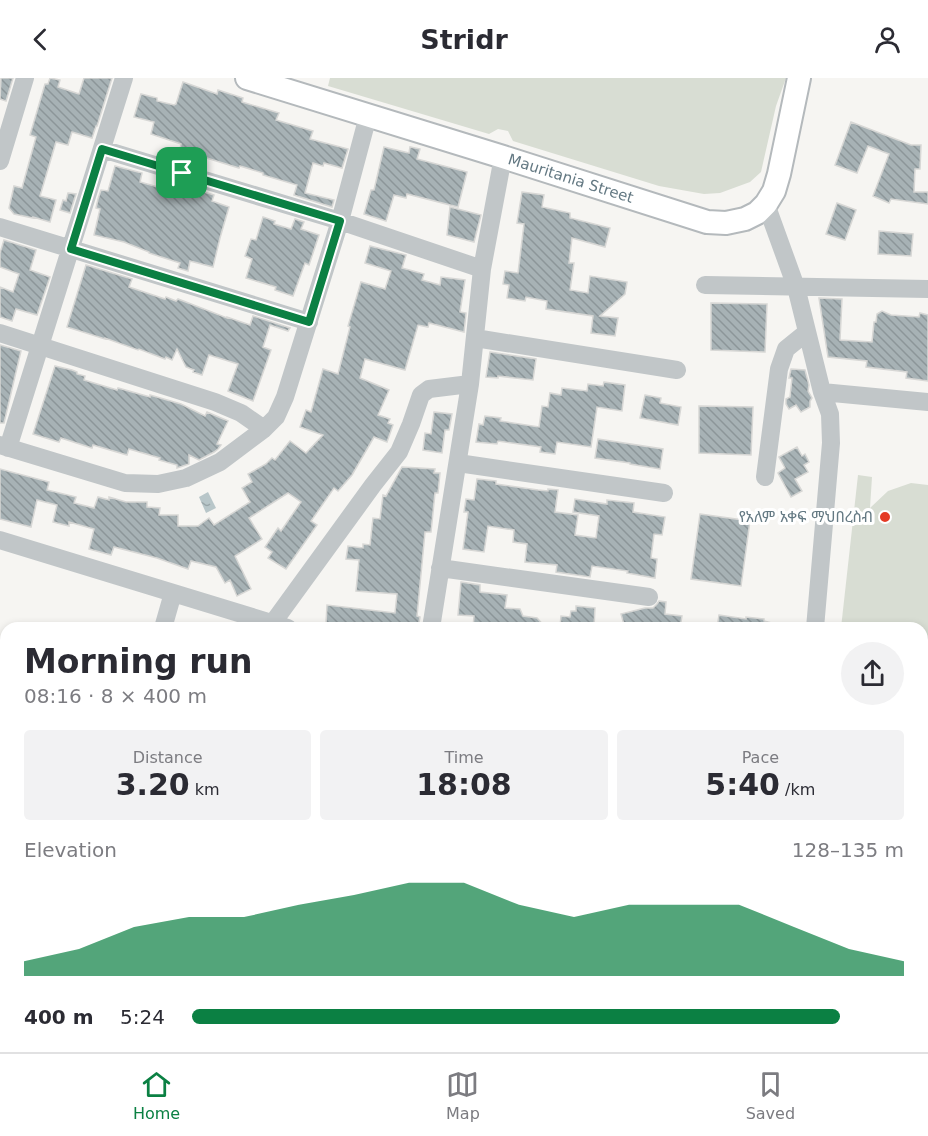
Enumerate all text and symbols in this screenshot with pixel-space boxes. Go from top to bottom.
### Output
icon: back [24,23,57,56]
icon: person [871,23,904,56]
text: Stridr [420,24,508,55]
pin [156,147,207,198]
street label: Mauritania Street [506,150,636,207]
icon: arrive [165,156,198,189]
place label: የአለም አቀፍ ማህበረስብ [739,508,873,526]
marker: የአለም አቀፍ ማህበረስብ [878,510,892,524]
text: Morning run [24,642,252,681]
button: share [841,642,904,705]
text: 08:16 · 8 × 400 m [24,684,207,708]
text: Distance [133,748,203,767]
text: Time [444,748,484,767]
text: Pace [742,748,779,767]
text: 3.20 [116,767,190,802]
text: 18:08 [416,767,512,802]
text: 5:40 [705,767,780,802]
text: km [190,780,220,799]
text: /km [780,780,815,799]
text: Elevation [24,838,117,862]
text: 128–135 m [792,838,904,862]
text: 400 m [24,1005,94,1029]
text: 5:24 [120,1005,165,1029]
tab: Home [133,1068,180,1123]
tab: Map [446,1068,480,1123]
tab: Saved [746,1068,795,1123]

